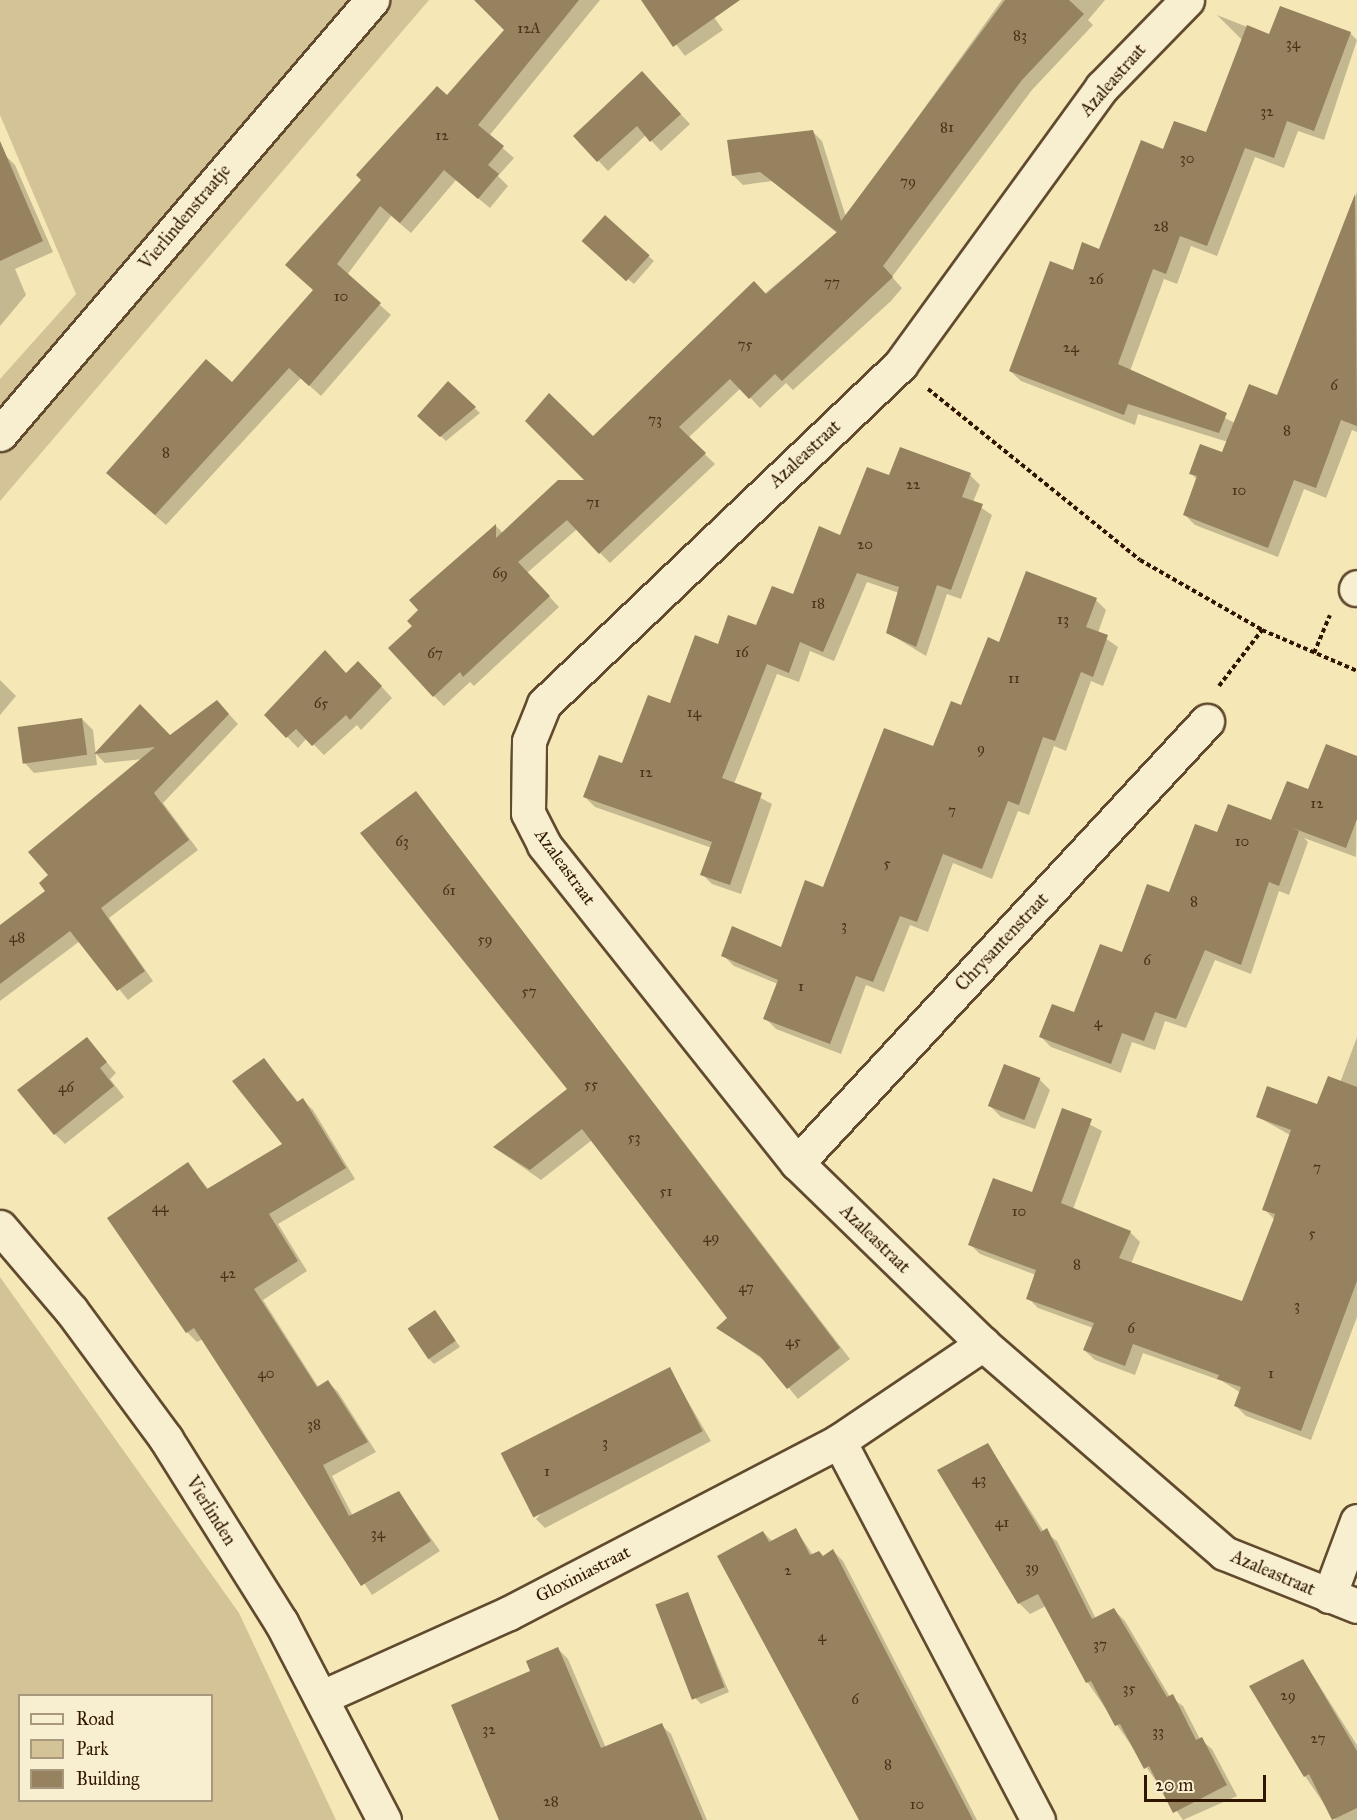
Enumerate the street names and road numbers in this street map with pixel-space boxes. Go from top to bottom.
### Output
street label: Azaleastraat [1076,39,1150,121]
street label: Vierlindenstraatje [135,160,235,274]
street label: Azaleastraat [765,416,845,492]
street label: Azaleastraat [530,825,600,909]
street label: Chrysantenstraat [951,889,1053,995]
street label: Azaleastraat [835,1200,915,1278]
street label: Vierlinden [181,1472,241,1550]
street label: Gloxiniastraat [532,1541,634,1607]
street label: Azaleastraat [1228,1546,1318,1600]

